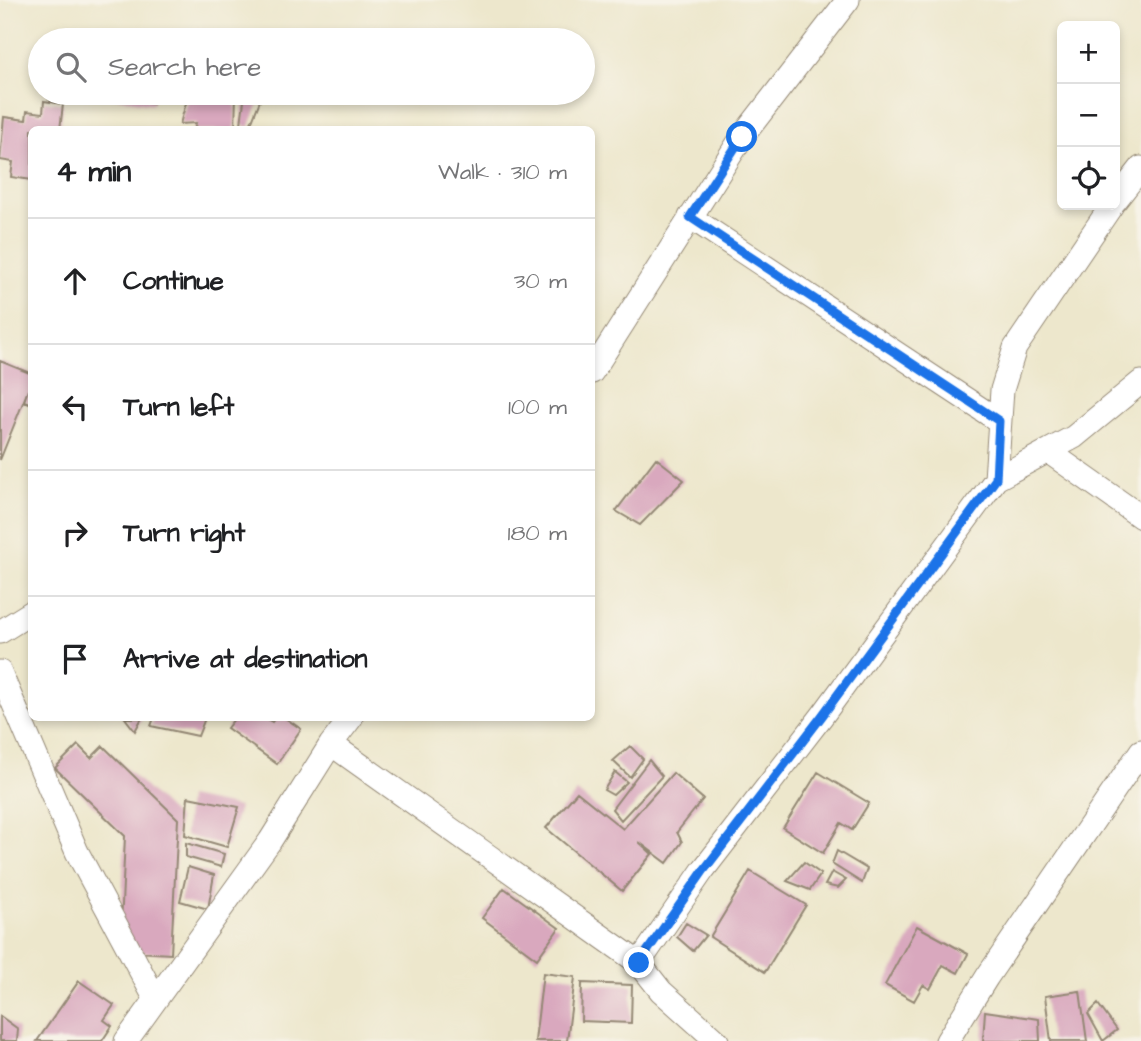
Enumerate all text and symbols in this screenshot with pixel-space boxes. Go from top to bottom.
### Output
map controls [1057,21,1120,210]
button: + [1057,21,1120,84]
search box [28,28,595,105]
icon: search [52,48,90,86]
text: Search here [108,49,261,85]
button: − [1057,84,1120,147]
route start [726,121,757,152]
button: locate [1057,147,1120,210]
text: 4 min [56,151,131,193]
text: Walk · 310 m [438,156,567,188]
icon: ahead [56,262,94,300]
text: Continue [123,263,224,299]
text: 30 m [514,265,567,297]
icon: left [56,388,94,426]
text: Turn left [123,389,234,425]
text: 100 m [508,391,567,423]
icon: right [56,514,94,552]
text: Turn right [123,515,245,551]
text: 180 m [508,517,567,549]
icon: arrive [56,640,94,678]
text: Arrive at destination [123,641,368,677]
route end [623,947,654,978]

